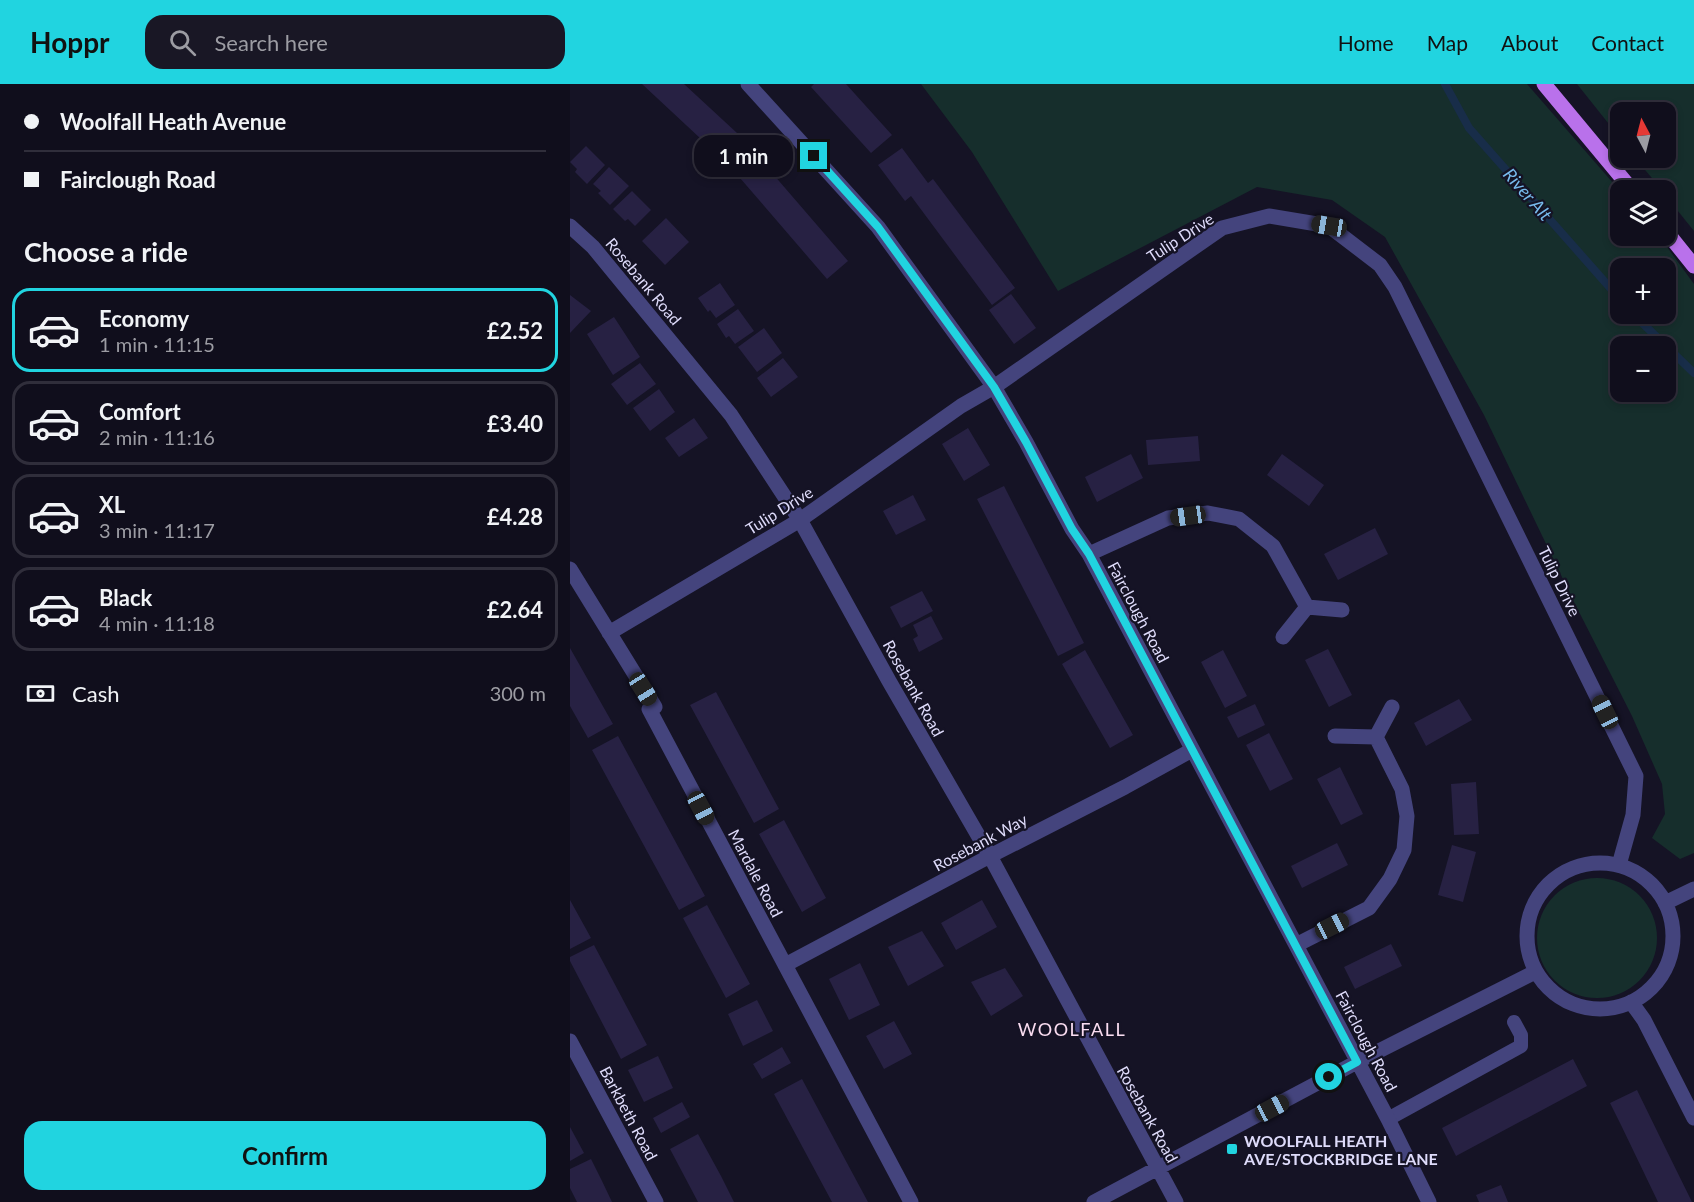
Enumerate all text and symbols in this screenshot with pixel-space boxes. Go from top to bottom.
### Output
search box [145,15,565,69]
text: Hoppr [30,25,109,59]
icon: search [166,26,199,59]
text: Search here [214,29,328,56]
text: Home [1338,30,1394,55]
text: Map [1427,30,1468,55]
text: About [1501,30,1558,55]
text: Contact [1591,30,1664,55]
north arrow [1610,102,1676,168]
map controls [1610,102,1676,402]
text: Woolfall Heath Avenue [60,108,286,135]
callout: 1 min [694,135,793,177]
route end [800,142,827,169]
text: 1 min [719,144,768,168]
water label: River Alt [1499,163,1557,225]
text: Fairclough Road [60,166,216,193]
button: layers [1610,180,1676,246]
street label: Tulip Drive [1143,208,1217,266]
car [1310,214,1348,238]
street label: Rosebank Road [602,234,686,328]
text: Choose a ride [24,235,188,268]
button: + [1610,258,1676,324]
icon: car [27,303,81,357]
text: Economy [99,305,189,332]
text: £2.52 [487,317,543,344]
text: 1 min · 11:15 [99,332,215,356]
button: − [1610,336,1676,402]
icon: car [27,396,81,450]
text: Comfort [99,398,181,425]
text: £3.40 [487,410,543,437]
text: 2 min · 11:16 [99,425,215,449]
street label: Tulip Drive [742,482,816,538]
icon: car [27,489,81,543]
text: XL [99,491,125,518]
text: £4.28 [487,503,543,530]
car [1169,505,1207,527]
text: 3 min · 11:17 [99,518,215,542]
street label: Tulip Drive [1535,543,1585,619]
street label: Fairclough Road [1104,558,1174,666]
icon: car [27,582,81,636]
text: Black [99,584,152,611]
text: £2.64 [487,596,543,623]
text: 4 min · 11:18 [99,611,215,635]
street label: Rosebank Road [880,636,948,740]
car [626,669,660,709]
icon: cash [24,677,57,710]
text: Cash [72,680,119,707]
text: 300 m [490,681,546,705]
car [1589,692,1621,732]
car [685,788,717,828]
street label: Rosebank Way [930,809,1031,875]
street label: Mardale Road [725,826,787,920]
car [1312,910,1352,942]
street label: Fairclough Road [1332,987,1402,1095]
district label: WOOLFALL [1018,1018,1126,1040]
street label: Rosebank Road [1114,1062,1182,1166]
street label: Barkbeth Road [596,1063,662,1163]
route start [1315,1063,1342,1090]
car [1252,1092,1292,1124]
button: Confirm [24,1121,546,1190]
place label: WOOLFALL HEATH AVE/STOCKBRIDGE LANE [1243,1131,1438,1168]
marker: WOOLFALL HEATH AVE/STOCKBRIDGE LANE [1225,1142,1239,1156]

